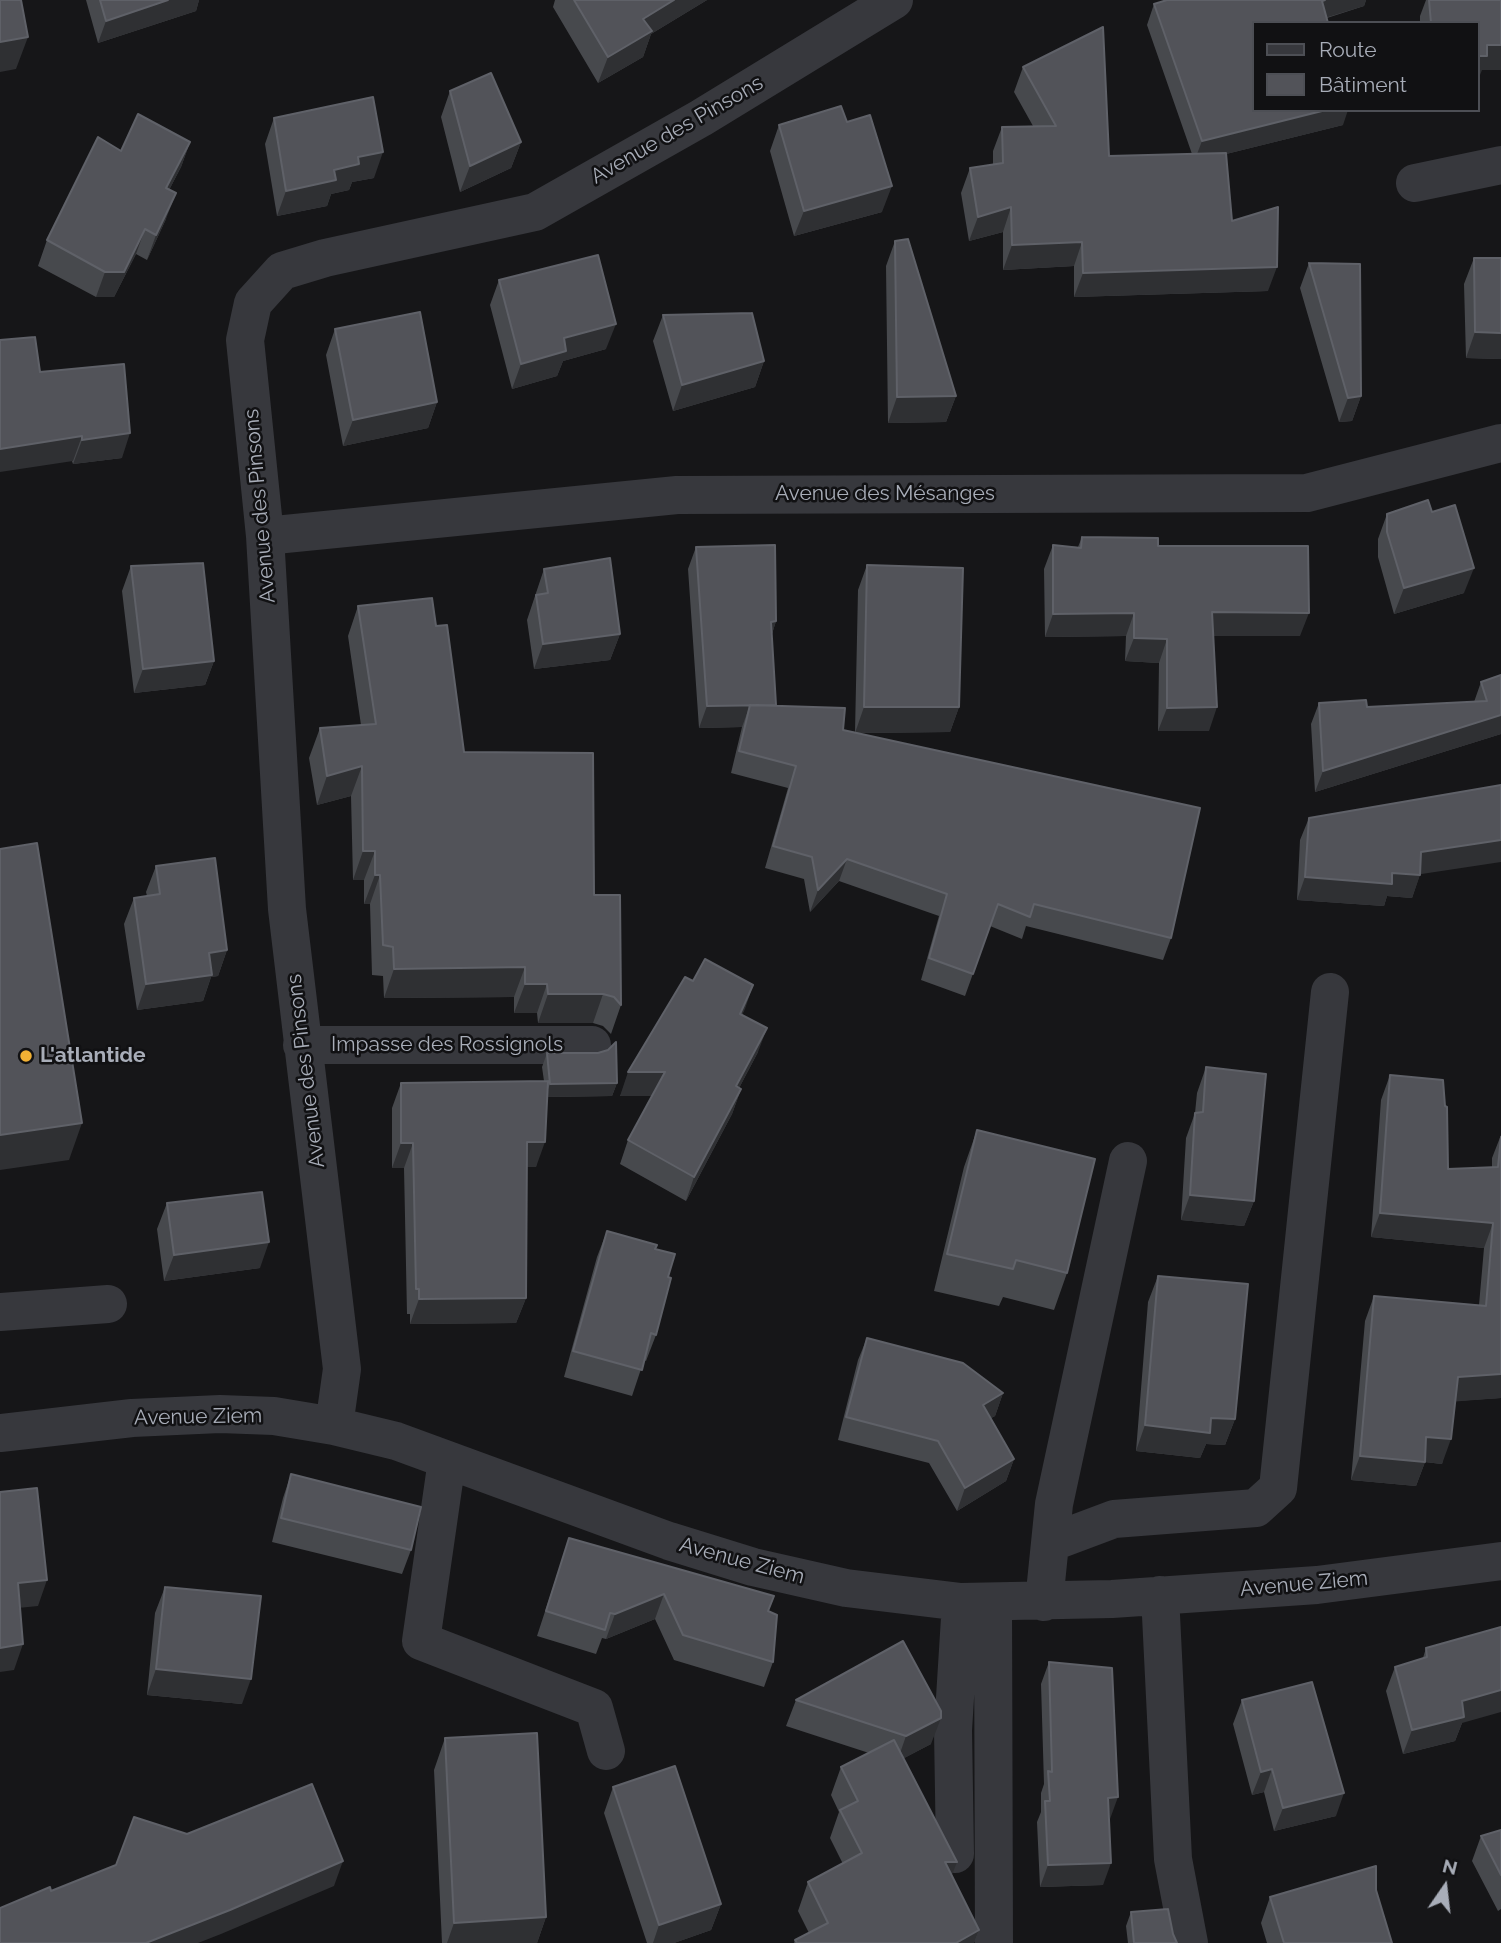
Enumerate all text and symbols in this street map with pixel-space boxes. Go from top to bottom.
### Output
legend [1252,21,1480,112]
text: Route [1319,37,1377,62]
street label: Avenue des Pinsons [586,70,768,190]
text: Bâtiment [1319,72,1407,97]
street label: Avenue des Pinsons [239,408,281,604]
street label: Avenue des Mésanges [775,481,995,507]
street label: Avenue des Pinsons [282,973,330,1169]
street label: Impasse des Rossignols [331,1032,563,1058]
place label: L'atlantide [40,1043,146,1069]
marker: L'atlantide [18,1048,34,1064]
street label: Avenue Ziem [134,1403,262,1431]
street label: Avenue Ziem [677,1532,807,1590]
street label: Avenue Ziem [1239,1566,1369,1602]
north arrow [1410,1852,1480,1922]
text: N [1440,1854,1460,1879]

